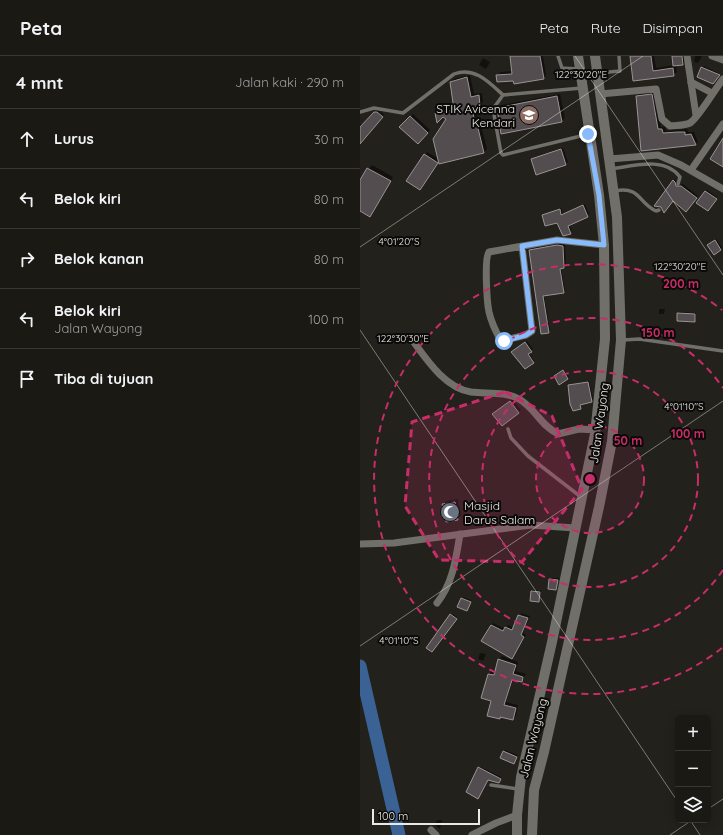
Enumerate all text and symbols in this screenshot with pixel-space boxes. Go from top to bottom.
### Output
text: Peta [20,16,62,40]
text: Peta [539,19,569,37]
text: Rute [591,19,621,37]
text: Disimpan [643,19,703,37]
text: 122°30'20"E [555,68,607,81]
text: 4 mnt [16,72,64,93]
text: Jalan kaki · 290 m [235,74,344,90]
place label: STIK Avicenna Kendari [436,101,515,130]
school or university icon: STIK Avicenna Kendari [518,104,540,126]
route end [579,125,597,143]
icon: ahead [16,128,38,150]
text: Lurus [54,129,94,148]
text: 30 m [314,131,344,147]
icon: left [16,188,38,210]
text: Belok kiri [54,189,121,208]
text: 80 m [314,191,344,207]
text: 4°01'20"S [378,235,420,248]
icon: right [16,248,38,270]
text: Belok kanan [54,249,144,268]
text: 80 m [314,251,344,267]
text: 122°30'20"E [654,260,706,273]
text: 200 m [663,276,699,291]
text: Belok kiri [54,301,121,320]
icon: left [16,308,38,330]
text: 100 m [308,311,344,327]
text: Jalan Wayong [54,320,142,336]
text: 150 m [641,325,675,340]
text: 122°30'30"E [377,332,429,345]
route start [495,332,513,350]
icon: arrive [16,368,38,390]
text: Tiba di tujuan [54,369,153,388]
street label: Jalan Wayong [586,382,612,464]
text: 4°01'10"S [664,400,704,413]
text: 100 m [671,426,705,441]
text: 50 m [614,433,642,448]
centre of rings [583,472,597,486]
place label: Masjid Darus Salam [464,498,535,527]
mosque icon: Masjid Darus Salam [439,501,461,523]
text: 4°01'10"S [379,634,419,647]
street label: Jalan Wayong [516,697,550,779]
map controls [675,715,711,823]
button: + [675,715,711,751]
button: − [675,751,711,787]
button: layers [675,787,711,823]
scale bar [372,807,480,826]
text: 100 m [378,809,408,823]

